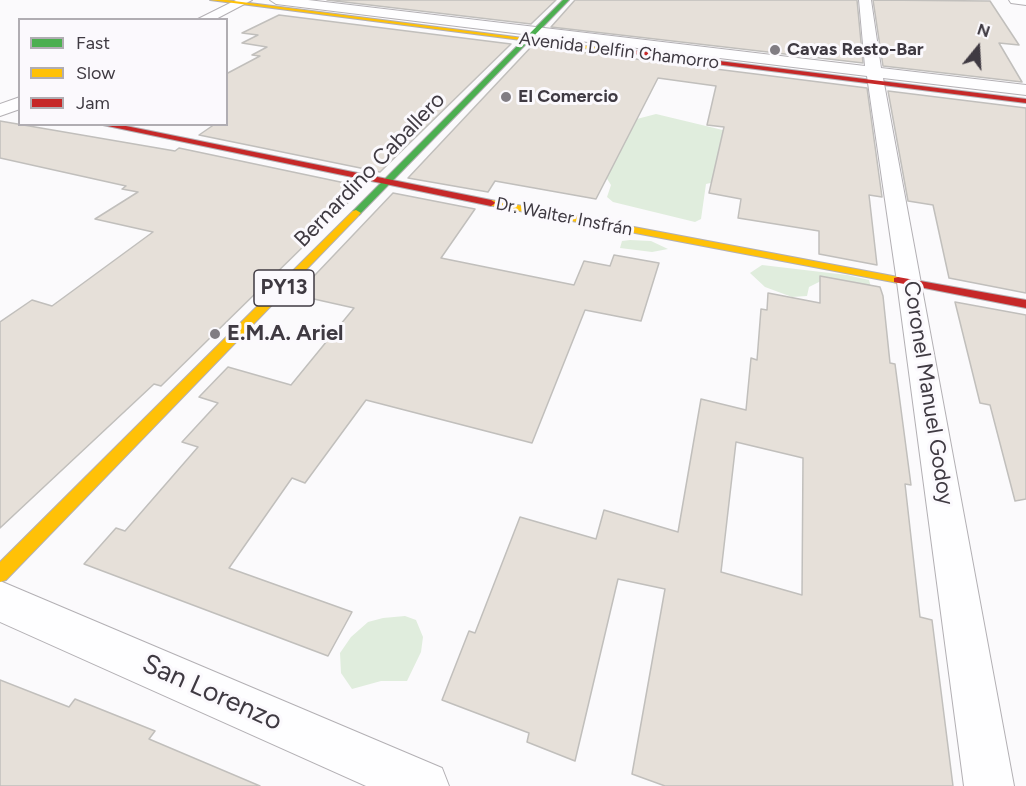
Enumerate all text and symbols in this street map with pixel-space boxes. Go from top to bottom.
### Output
legend [18,18,228,126]
north arrow [948,18,1008,78]
text: N [975,19,993,41]
street label: Avenida Delfin Chamorro [518,28,720,74]
text: Fast [76,32,110,54]
place label: Cavas Resto-Bar [787,39,924,61]
marker: Cavas Resto-Bar [768,43,782,57]
text: Slow [76,62,115,84]
place label: El Comercio [518,86,618,108]
street label: Bernardino Caballero [289,87,451,253]
marker: El Comercio [499,90,513,104]
text: Jam [76,92,110,114]
street label: Dr. Walter Insfrán [494,193,634,241]
road number: PY13 [254,270,314,306]
street label: Coronel Manuel Godoy [897,279,959,507]
place label: E.M.A. Ariel [227,321,344,347]
marker: E.M.A. Ariel [208,327,222,341]
street label: San Lorenzo [137,648,287,738]

